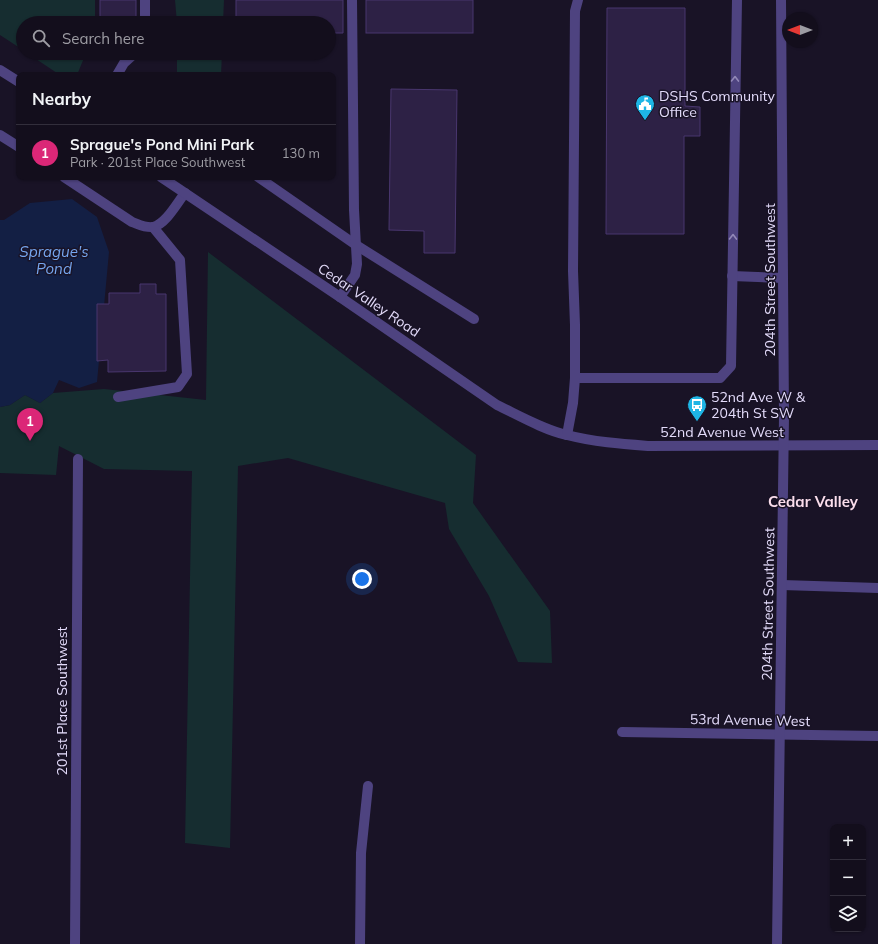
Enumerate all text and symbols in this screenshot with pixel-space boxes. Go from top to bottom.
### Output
north arrow [782,12,818,48]
search box [16,16,336,60]
icon: search [30,27,52,49]
text: Search here [62,29,144,48]
one-way arrow [731,76,740,82]
place label: DSHS Community Office [659,87,776,121]
text: Nearby [32,88,91,109]
public building icon: DSHS Community Office [634,93,656,121]
text: Sprague's Pond Mini Park [70,135,254,154]
text: 1 [41,145,49,161]
text: 130 m [282,145,320,161]
text: Park · 201st Place Southwest [70,154,245,170]
street label: 204th Street Southwest [761,203,779,357]
one-way arrow [729,234,737,240]
water label: Sprague's Pond [19,242,89,278]
street label: Cedar Valley Road [315,259,423,341]
place label: 52nd Ave W & 204th St SW [711,388,806,422]
bus stop icon: 52nd Ave W & 204th St SW [686,394,708,422]
pin: 1 [17,408,43,441]
street label: 52nd Avenue West [660,423,784,441]
district label: Cedar Valley [768,492,859,511]
street label: 204th Street Southwest [758,527,778,681]
your location [352,569,372,589]
street label: 201st Place Southwest [53,626,71,775]
street label: 53rd Avenue West [690,710,810,730]
map controls [830,824,866,932]
button: + [830,824,866,860]
button: − [830,860,866,896]
button: layers [830,896,866,932]

